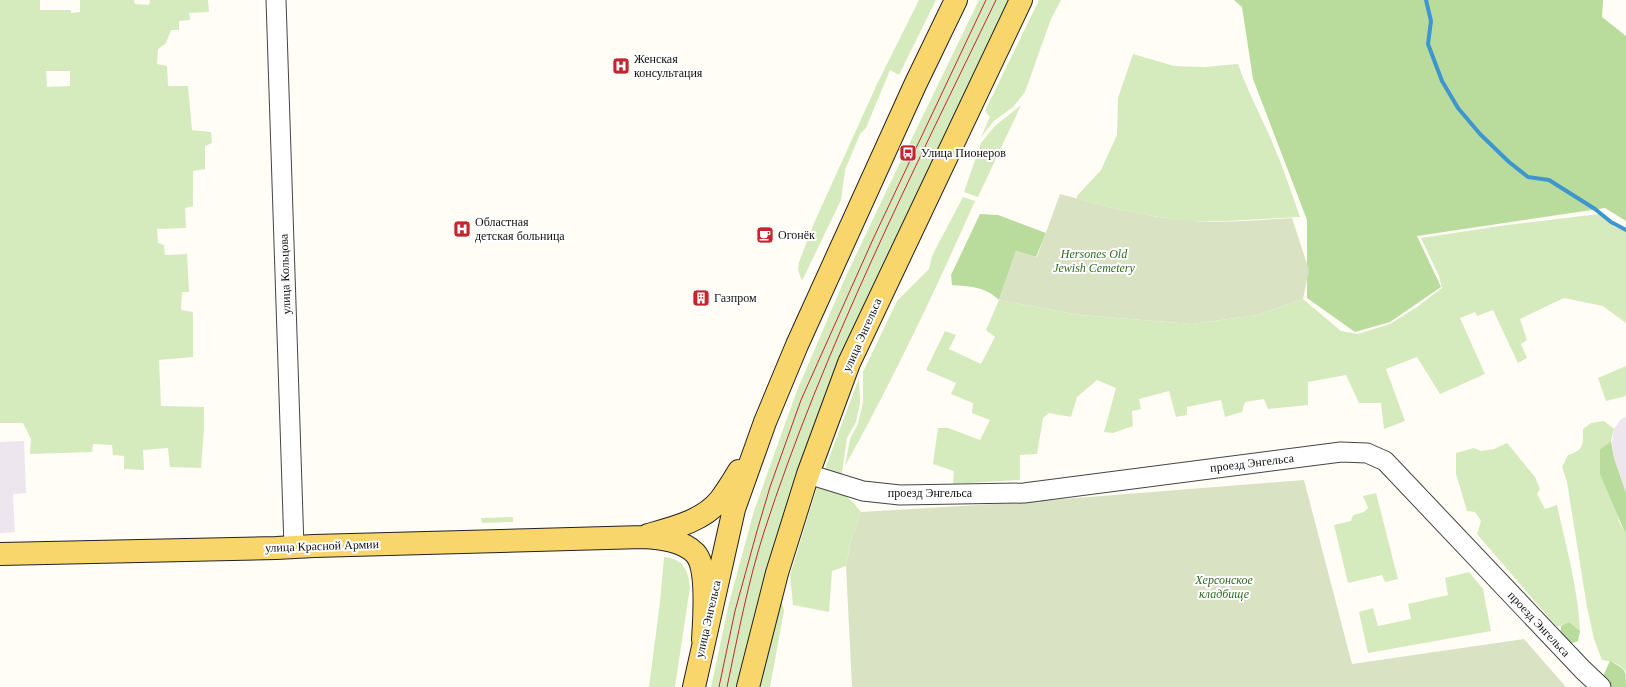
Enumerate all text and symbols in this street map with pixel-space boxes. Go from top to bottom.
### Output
place label: Женская консультация [634,52,703,80]
hospital icon: Женская консультация [611,56,631,76]
bus stop icon: Улица Пионеров [898,143,918,163]
place label: Улица Пионеров [921,146,1006,160]
place label: Областная детская больница [475,215,565,243]
hospital icon: Областная детская больница [452,219,472,239]
cafe icon: Огонёк [755,225,775,245]
place label: Огонёк [778,228,815,242]
street label: улица Кольцова [277,233,293,315]
park label: Hersones Old Jewish Cemetery [1053,247,1135,275]
building icon: Газпром [691,288,711,308]
place label: Газпром [714,291,757,305]
street label: улица Энгельса [839,295,885,374]
street label: проезд Энгельса [1209,451,1295,475]
street label: проезд Энгельса [888,486,973,500]
street label: улица Красной Армии [265,537,380,555]
park label: Херсонское кладбище [1194,573,1253,601]
street label: улица Энгельса [692,578,724,659]
street label: проезд Энгельса [1505,588,1573,660]

